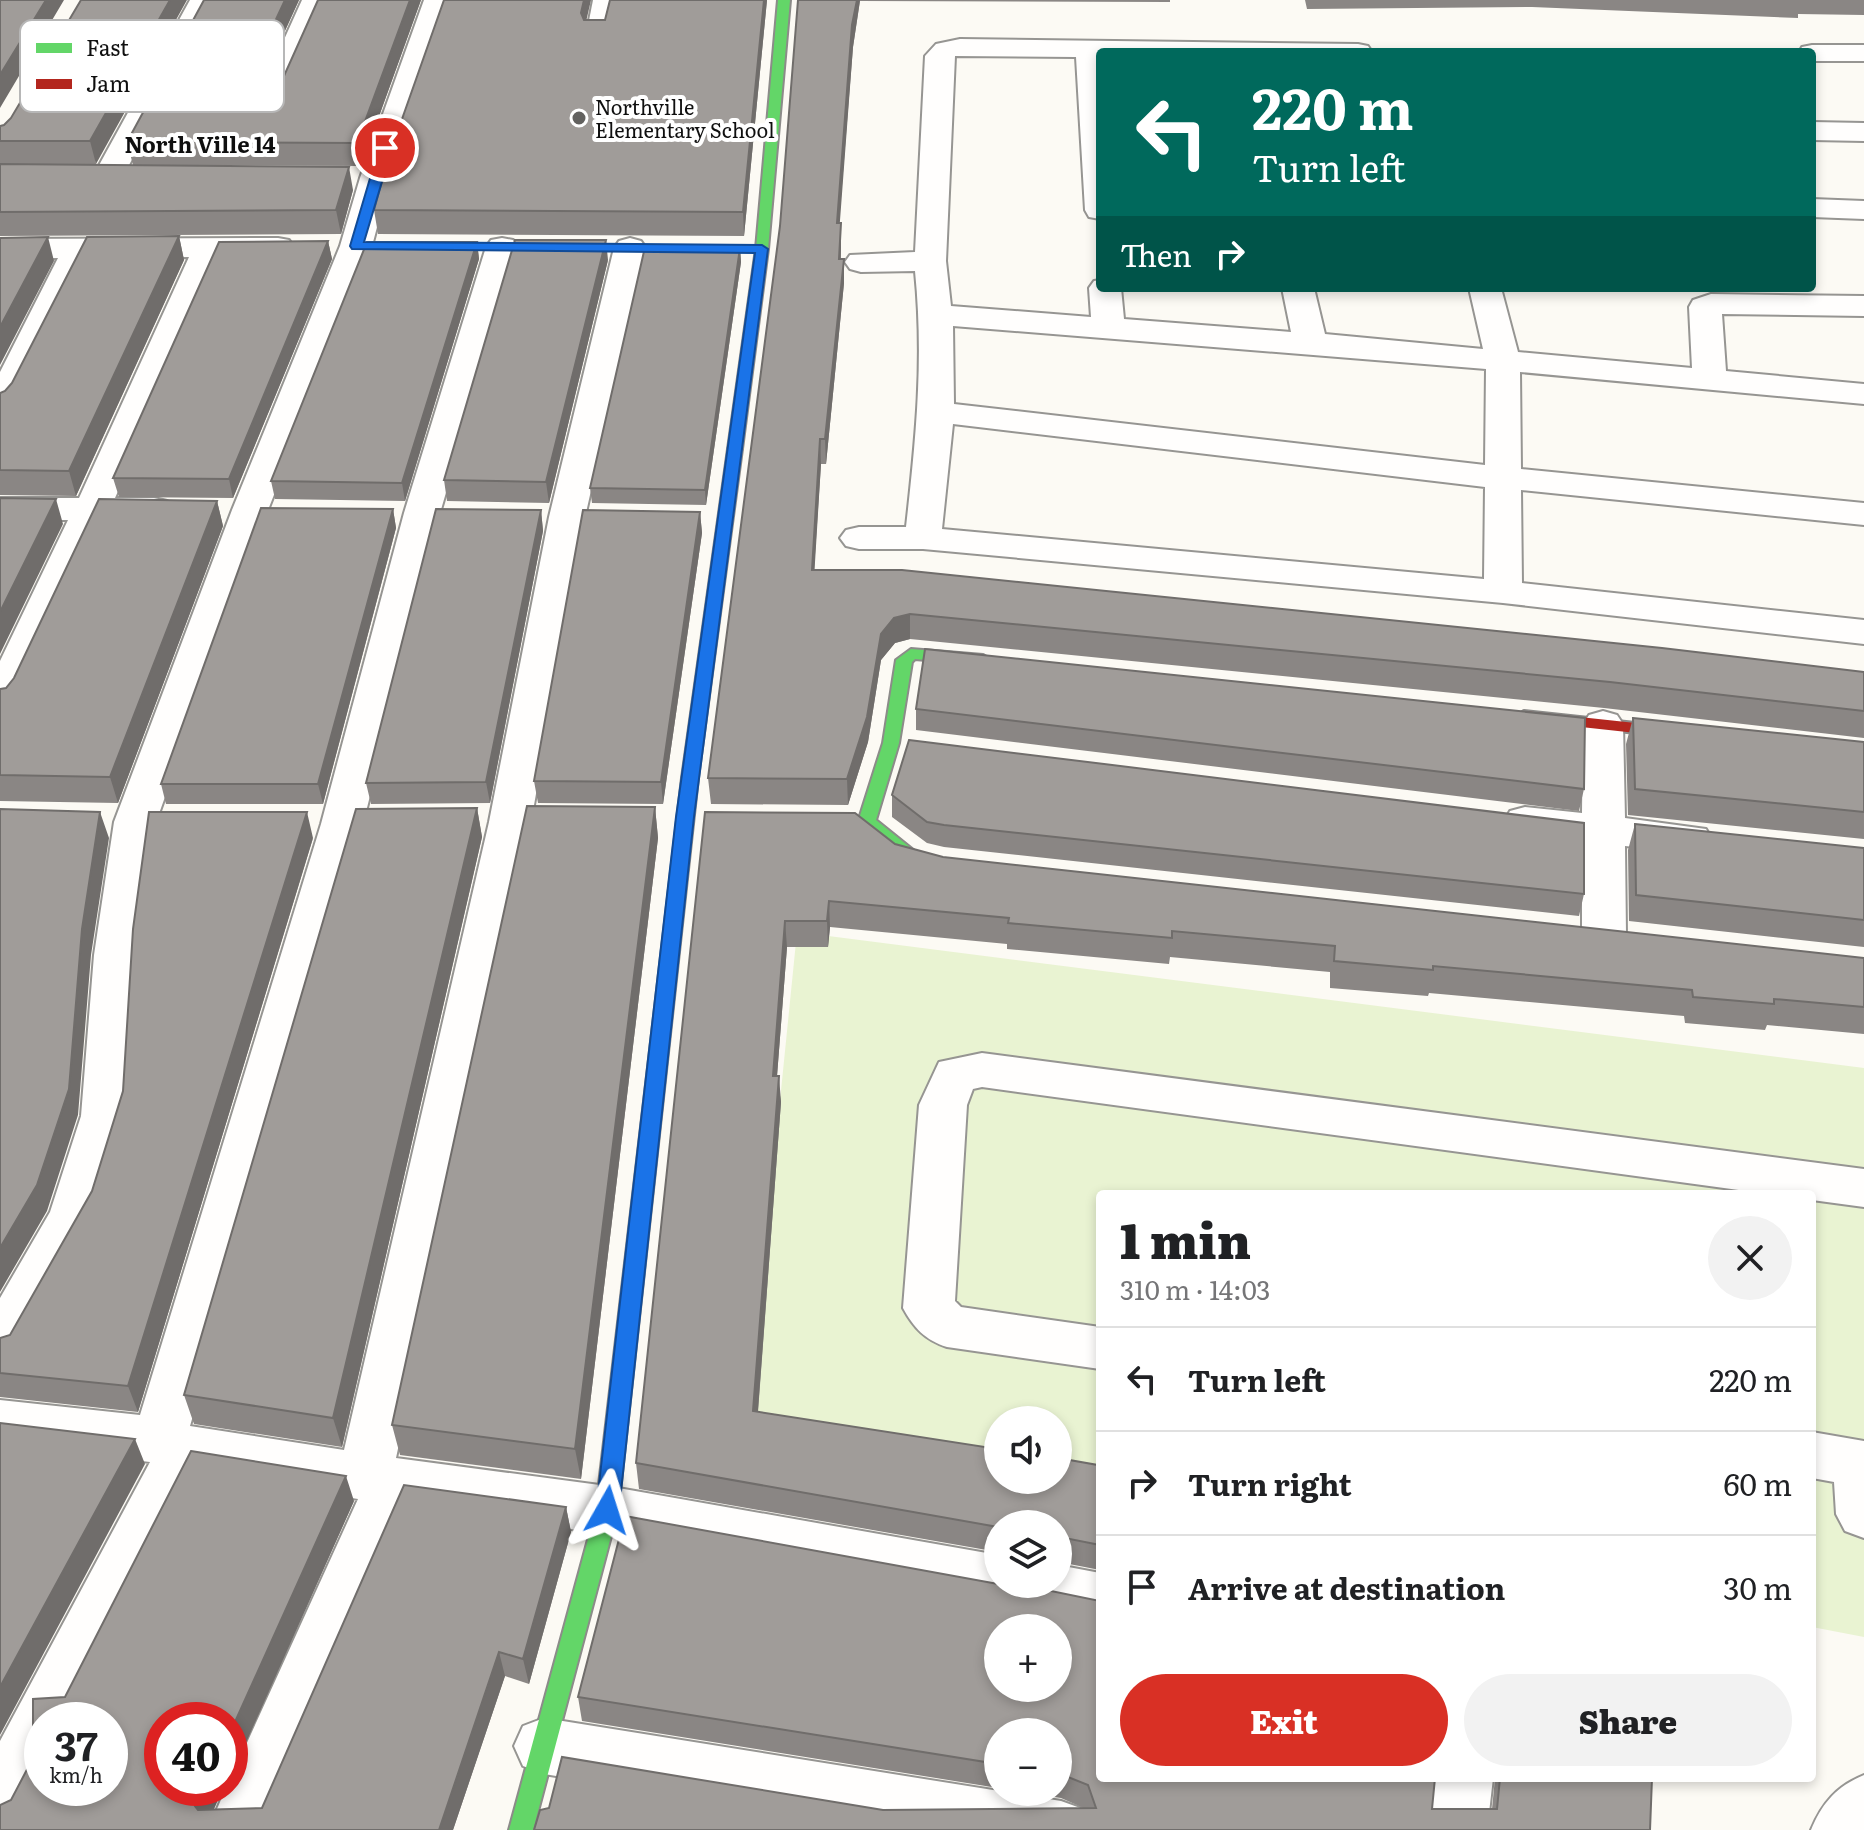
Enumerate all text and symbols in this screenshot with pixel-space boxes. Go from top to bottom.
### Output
legend [20,20,284,112]
text: Fast [86,30,129,63]
text: 220 m [1252,64,1414,147]
text: Jam [86,66,130,99]
icon: left [1120,80,1224,184]
place label: Northville Elementary School [595,91,775,144]
marker: Northville Elementary School [570,109,588,127]
pin [351,114,419,182]
icon: arrive [363,126,407,170]
district label: North Ville 14 [124,127,276,160]
text: Turn left [1252,140,1406,193]
text: Then [1120,232,1192,276]
icon: right [1208,232,1252,276]
text: 1 min [1120,1203,1251,1274]
button: close [1708,1216,1792,1300]
text: 310 m · 14:03 [1120,1269,1270,1308]
icon: left [1120,1357,1164,1401]
text: Turn left [1188,1357,1326,1401]
text: 220 m [1709,1357,1792,1401]
map controls [984,1406,1072,1806]
button: sound [984,1406,1072,1494]
icon: right [1120,1461,1164,1505]
text: Turn right [1188,1461,1352,1505]
text: 60 m [1723,1461,1792,1505]
position arrow [565,1468,649,1552]
button: layers [984,1510,1072,1598]
icon: arrive [1120,1565,1164,1609]
text: Arrive at destination [1188,1565,1505,1609]
text: 30 m [1723,1565,1792,1609]
button: + [984,1614,1072,1702]
button: Exit [1120,1674,1448,1766]
button: Share [1464,1674,1792,1766]
speed limit sign: 40 [144,1702,248,1806]
text: 37 [54,1714,98,1773]
button: − [984,1718,1072,1806]
text: km/h [49,1759,103,1789]

